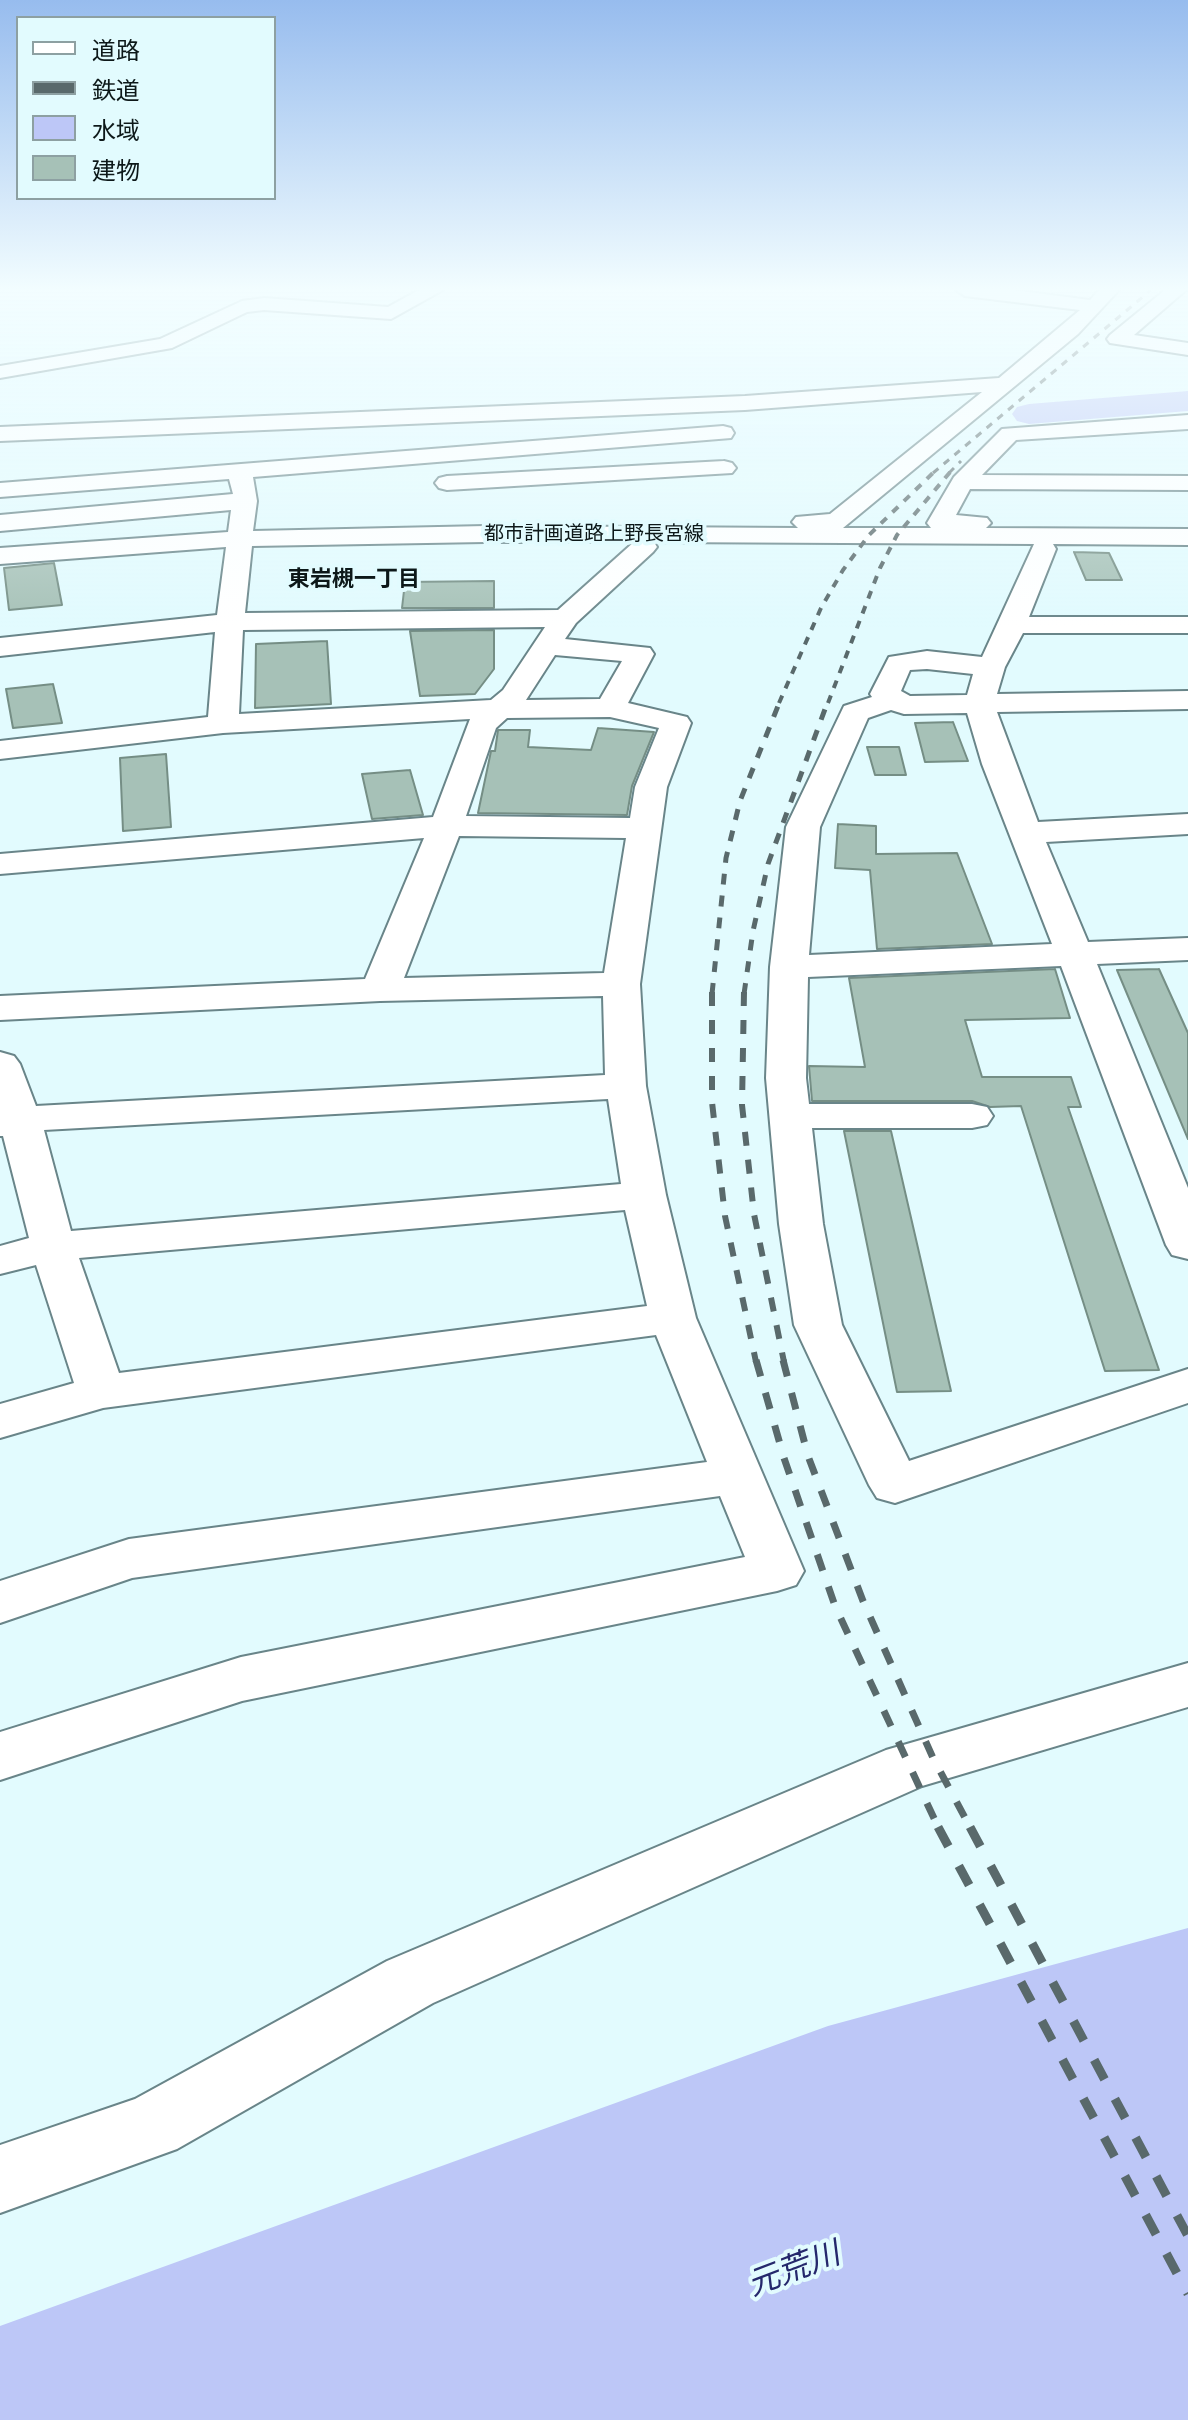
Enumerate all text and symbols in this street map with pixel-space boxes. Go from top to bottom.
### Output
legend [16,16,276,200]
text: 道路 [92,34,140,66]
text: 鉄道 [92,74,140,106]
text: 水域 [92,114,140,146]
text: 建物 [92,154,140,186]
street label: 都市計画道路上野長宮線 [484,522,704,546]
district label: 東岩槻一丁目 [288,567,420,593]
water label: 元荒川 [742,2235,846,2305]

